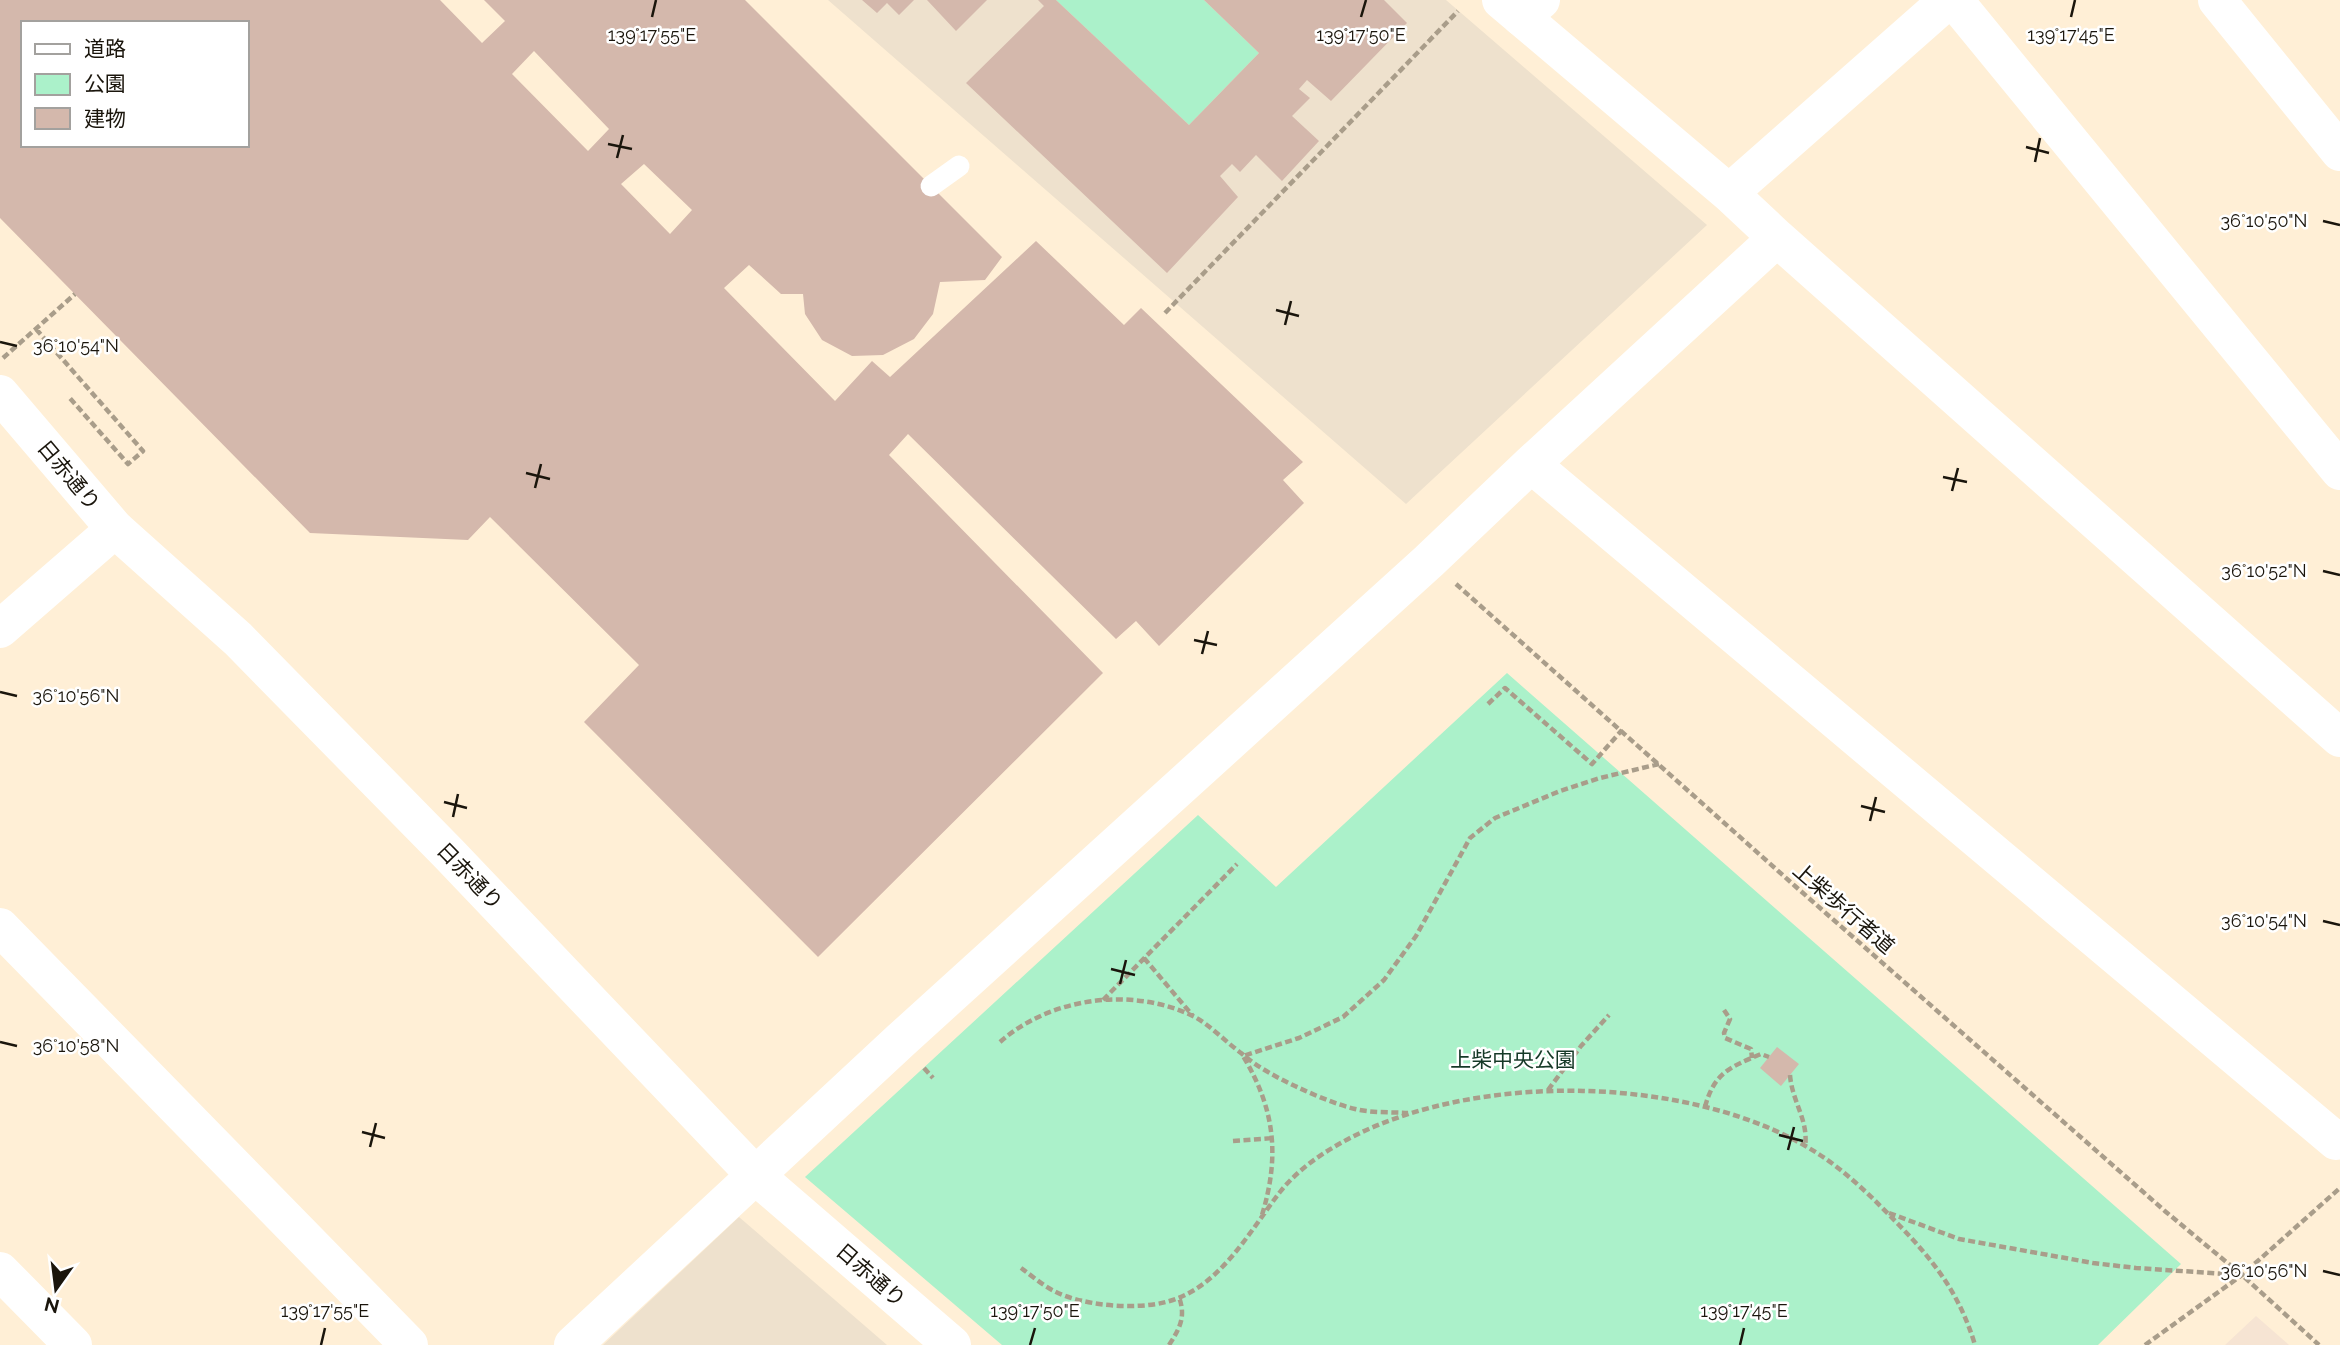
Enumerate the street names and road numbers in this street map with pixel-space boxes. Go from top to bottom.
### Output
street label: 日赤通り [32,435,106,515]
street label: 日赤通り [432,837,508,915]
street label: 上柴歩行者道 [1788,857,1900,959]
street label: 日赤通り [831,1238,911,1312]

